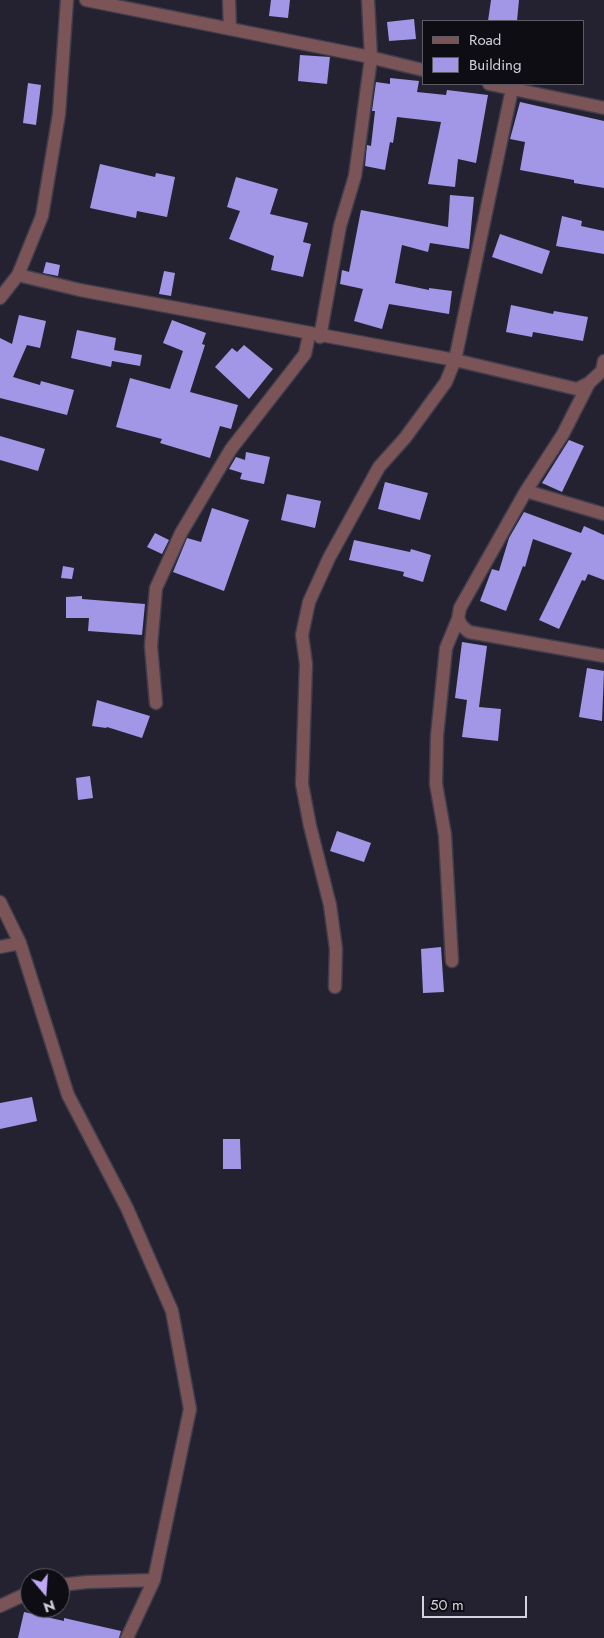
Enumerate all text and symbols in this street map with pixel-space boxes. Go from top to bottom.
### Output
legend [422,20,584,85]
text: Road [469,29,501,51]
text: Building [469,54,521,76]
north arrow [20,1568,70,1618]
scale bar [424,1586,529,1618]
text: 50 m [430,1594,464,1616]
text: N [41,1595,58,1618]

